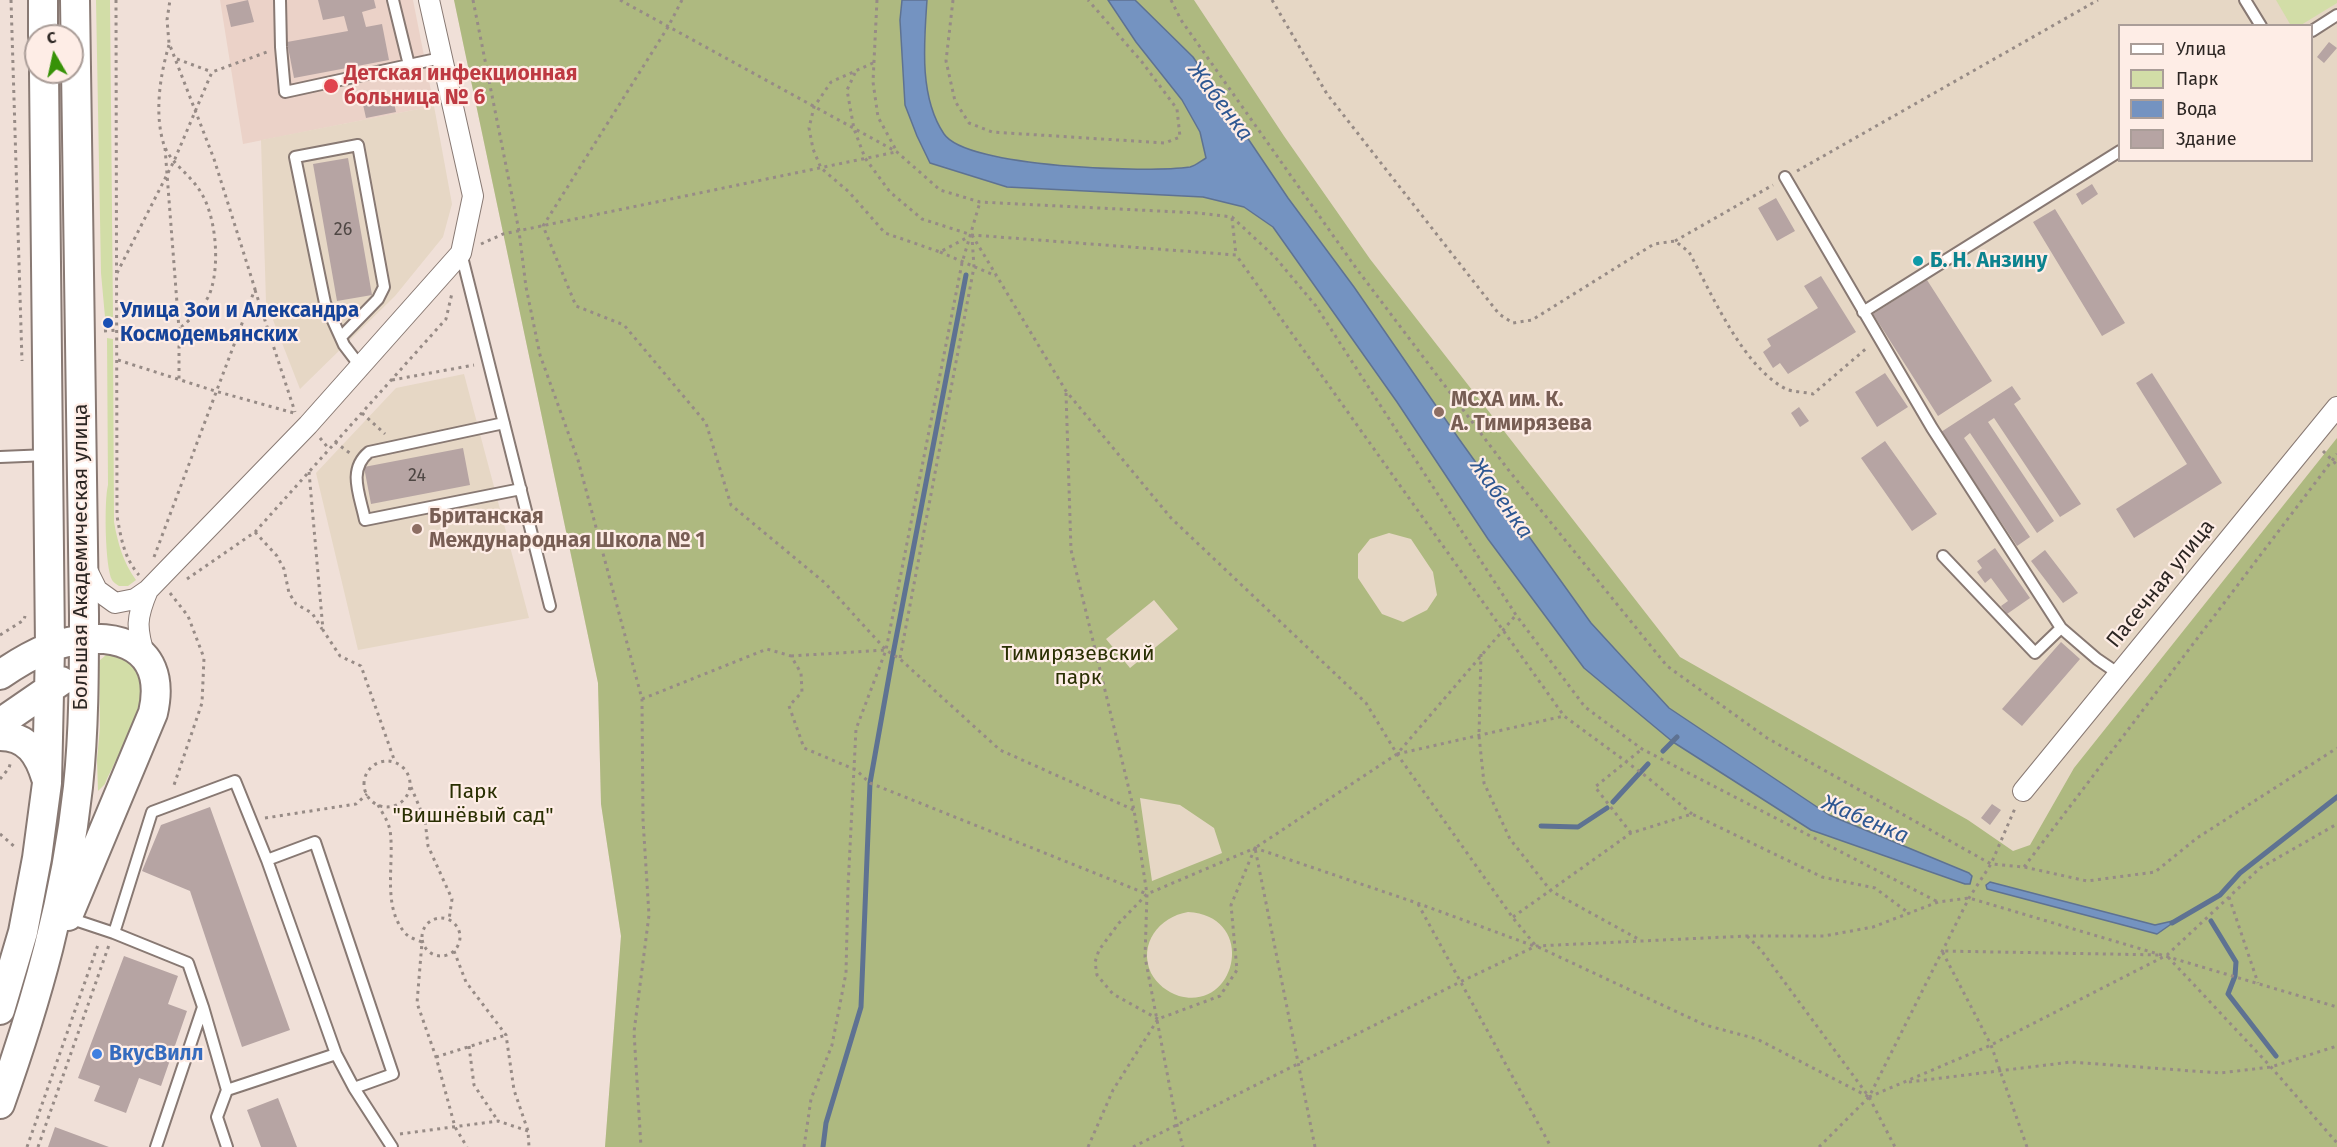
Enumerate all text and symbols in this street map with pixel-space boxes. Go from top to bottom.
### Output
north arrow [24,24,84,84]
legend [2118,24,2313,162]
text: С [45,28,57,48]
text: Улица [2176,38,2226,60]
water label: Жабенка [1182,58,1258,146]
place label: Детская инфекционная больница № 6 [344,61,577,111]
text: Парк [2176,68,2218,90]
marker: Детская инфекционная больница № 6 [322,77,340,95]
text: Вода [2176,98,2217,120]
text: Здание [2176,128,2237,150]
house number: 26 [334,219,352,241]
place label: Б. Н. Анзину [1930,248,2047,274]
marker: Б. Н. Анзину [1911,254,1925,268]
place label: Улица Зои и Александра Космодемьянских [120,298,359,348]
marker: Улица Зои и Александра Космодемьянских [101,316,115,330]
place label: МСХА им. К. А. Тимирязева [1451,387,1592,437]
street label: Большая Академическая улица [68,404,94,710]
marker: МСХА им. К. А. Тимирязева [1432,405,1446,419]
water label: Жабенка [1464,454,1538,544]
house number: 24 [408,465,426,487]
place label: Британская Международная Школа № 1 [429,504,705,554]
street label: Пасечная улица [2102,515,2220,653]
marker: Британская Международная Школа № 1 [410,522,424,536]
park label: Тимирязевский парк [1001,641,1155,691]
park label: Парк "Вишнёвый сад" [392,779,554,829]
water label: Жабенка [1818,790,1912,850]
place label: ВкусВилл [109,1041,204,1067]
marker: ВкусВилл [90,1047,104,1061]

